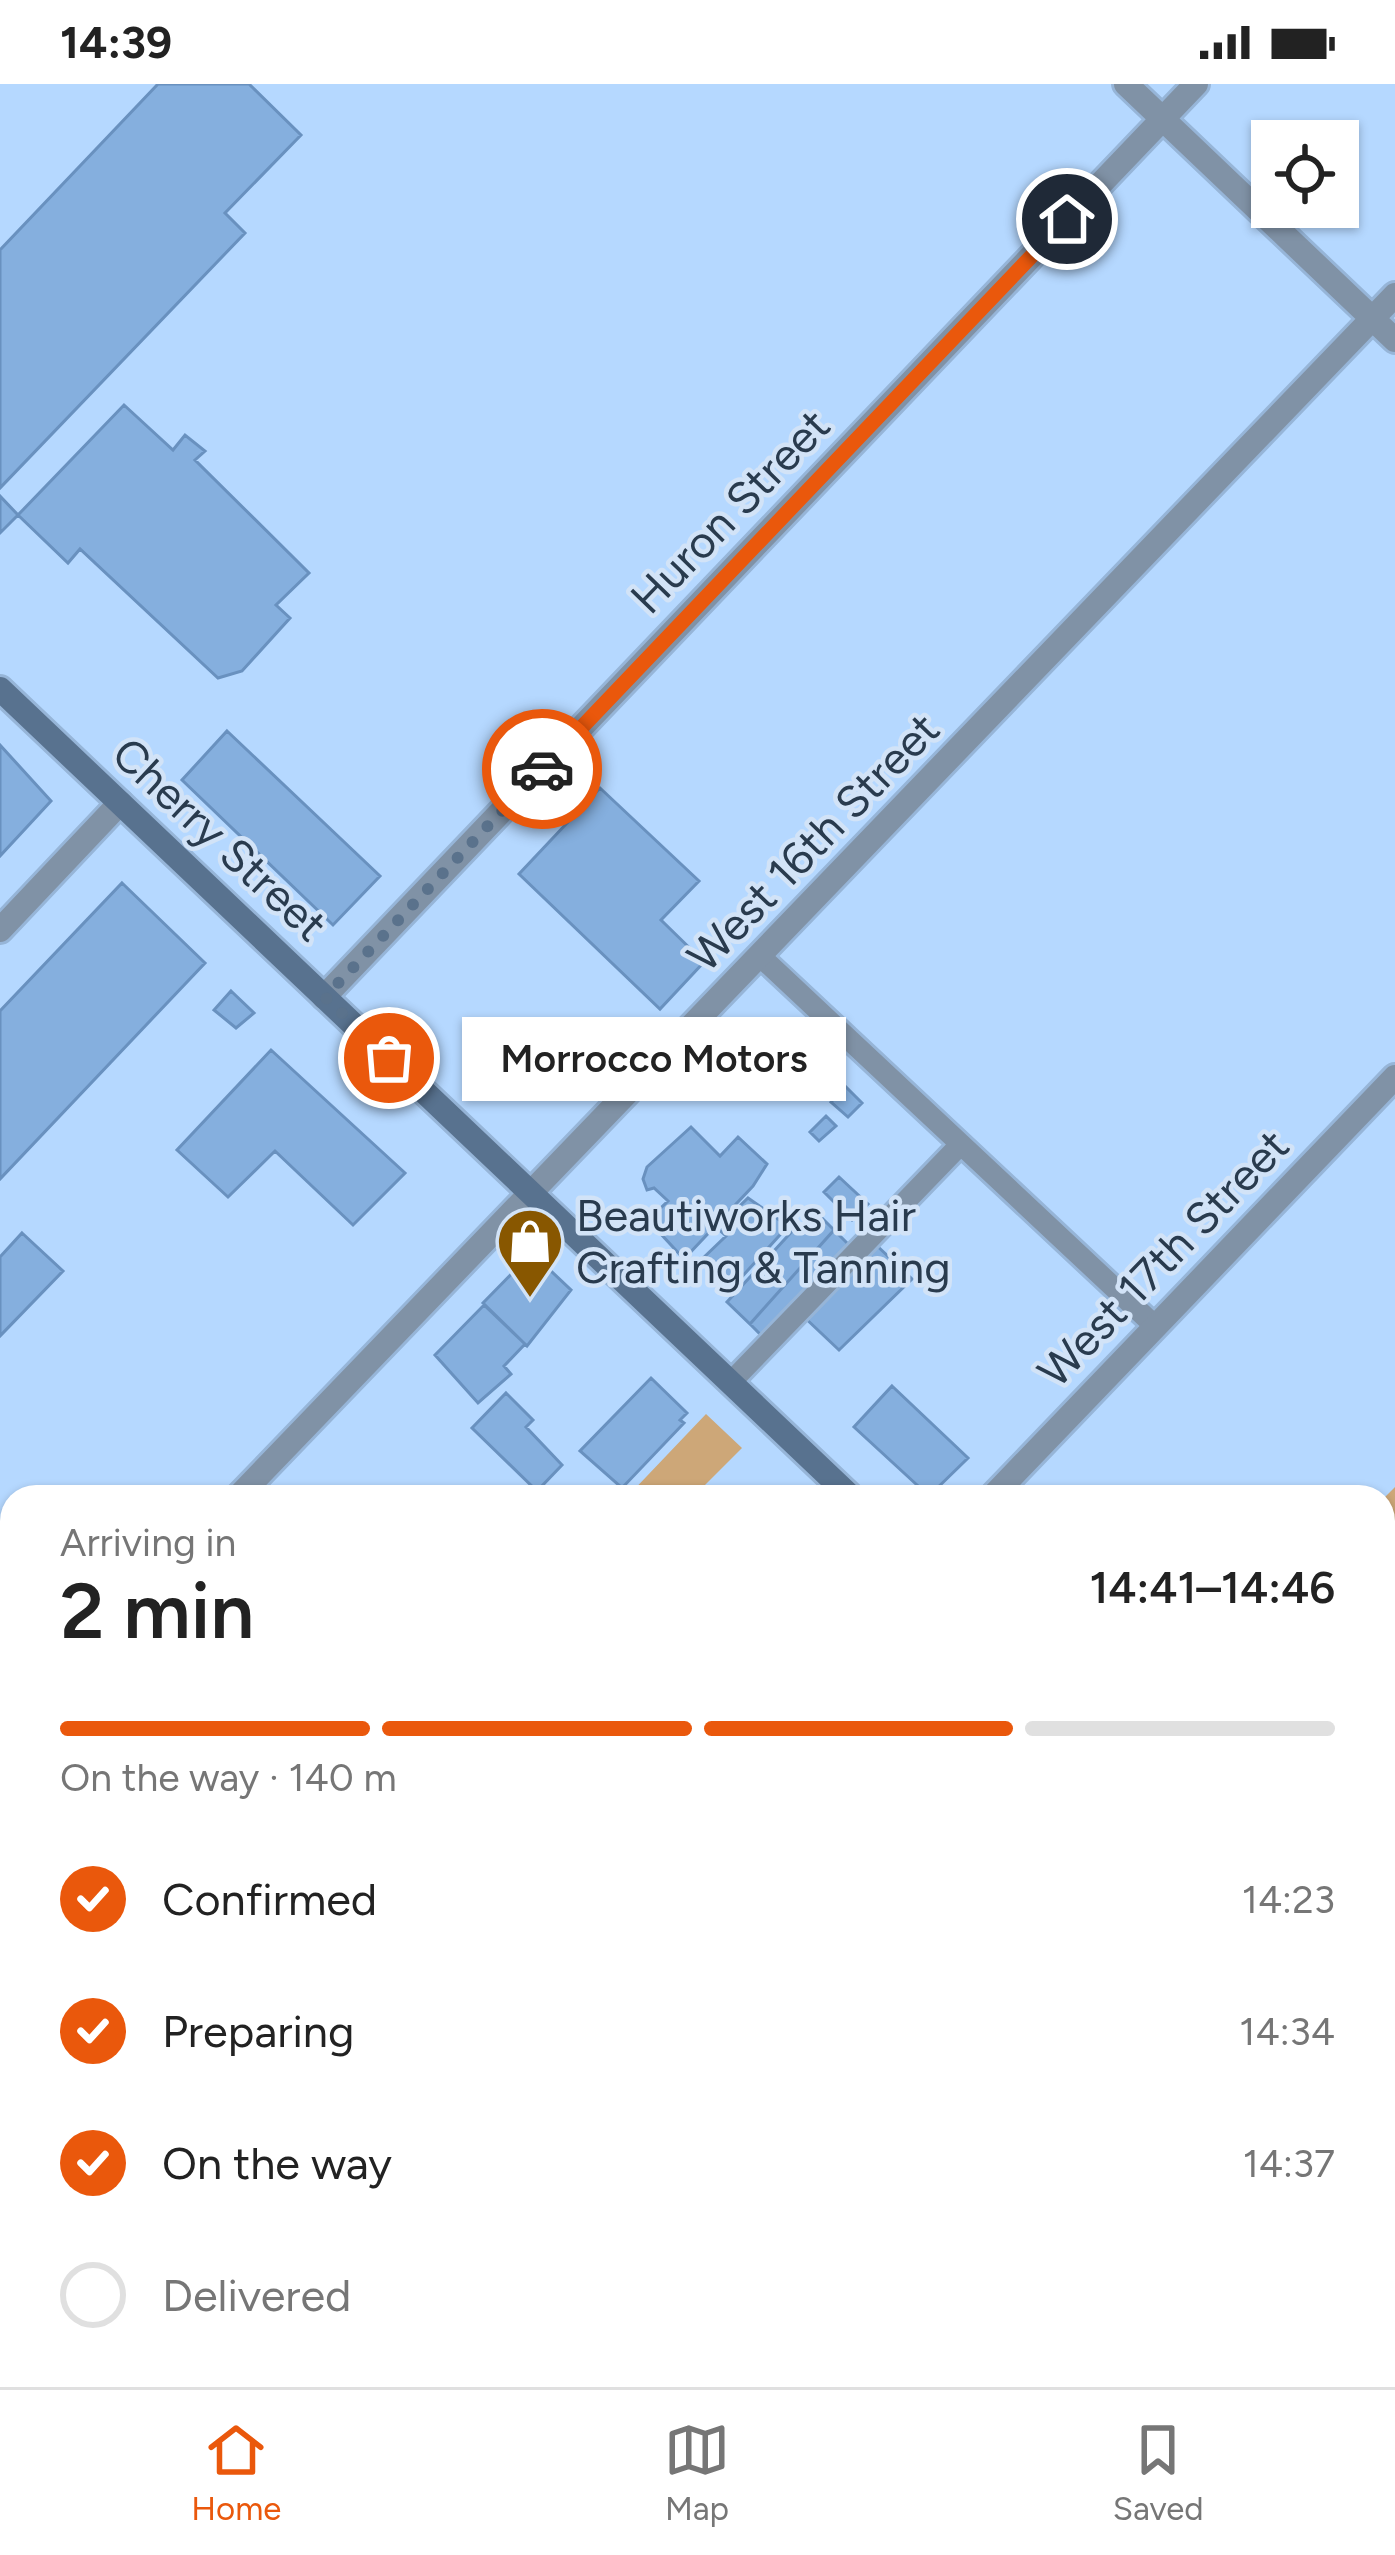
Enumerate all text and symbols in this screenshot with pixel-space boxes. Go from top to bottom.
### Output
text: 14:39 [60,15,172,69]
map controls [1251,120,1359,228]
button: locate [1251,120,1359,228]
pin [1016,168,1118,270]
icon: home [1034,186,1100,252]
street label: Huron Street [619,398,841,624]
street label: West 16th Street [676,702,950,982]
courier [482,709,602,829]
street label: Cherry Street [102,726,338,952]
icon: car [509,736,575,802]
pin [338,1007,440,1109]
callout: Morrocco Motors [461,1016,845,1100]
icon: bag [356,1025,422,1091]
text: Morrocco Motors [500,1035,808,1082]
street label: West 17th Street [1027,1118,1299,1398]
place label: Beautiworks Hair Crafting & Tanning [576,1188,951,1294]
shop icon: Beautiworks Hair Crafting & Tanning [495,1206,565,1300]
text: Arriving in [60,1519,236,1566]
text: 14:41–14:46 [1089,1560,1335,1614]
text: 2 min [60,1564,254,1658]
text: On the way · 140 m [60,1754,397,1801]
icon: check [60,1866,126,1932]
text: Confirmed [162,1872,377,1926]
text: 14:23 [1242,1876,1335,1923]
icon: check [60,1998,126,2064]
text: Preparing [162,2004,354,2058]
text: 14:34 [1239,2008,1335,2055]
icon: check [60,2130,126,2196]
text: On the way [162,2136,392,2190]
text: 14:37 [1243,2140,1335,2187]
text: Delivered [162,2268,351,2322]
tab: Home [191,2417,281,2528]
tab: Map [664,2417,730,2528]
tab: Saved [1113,2417,1204,2528]

